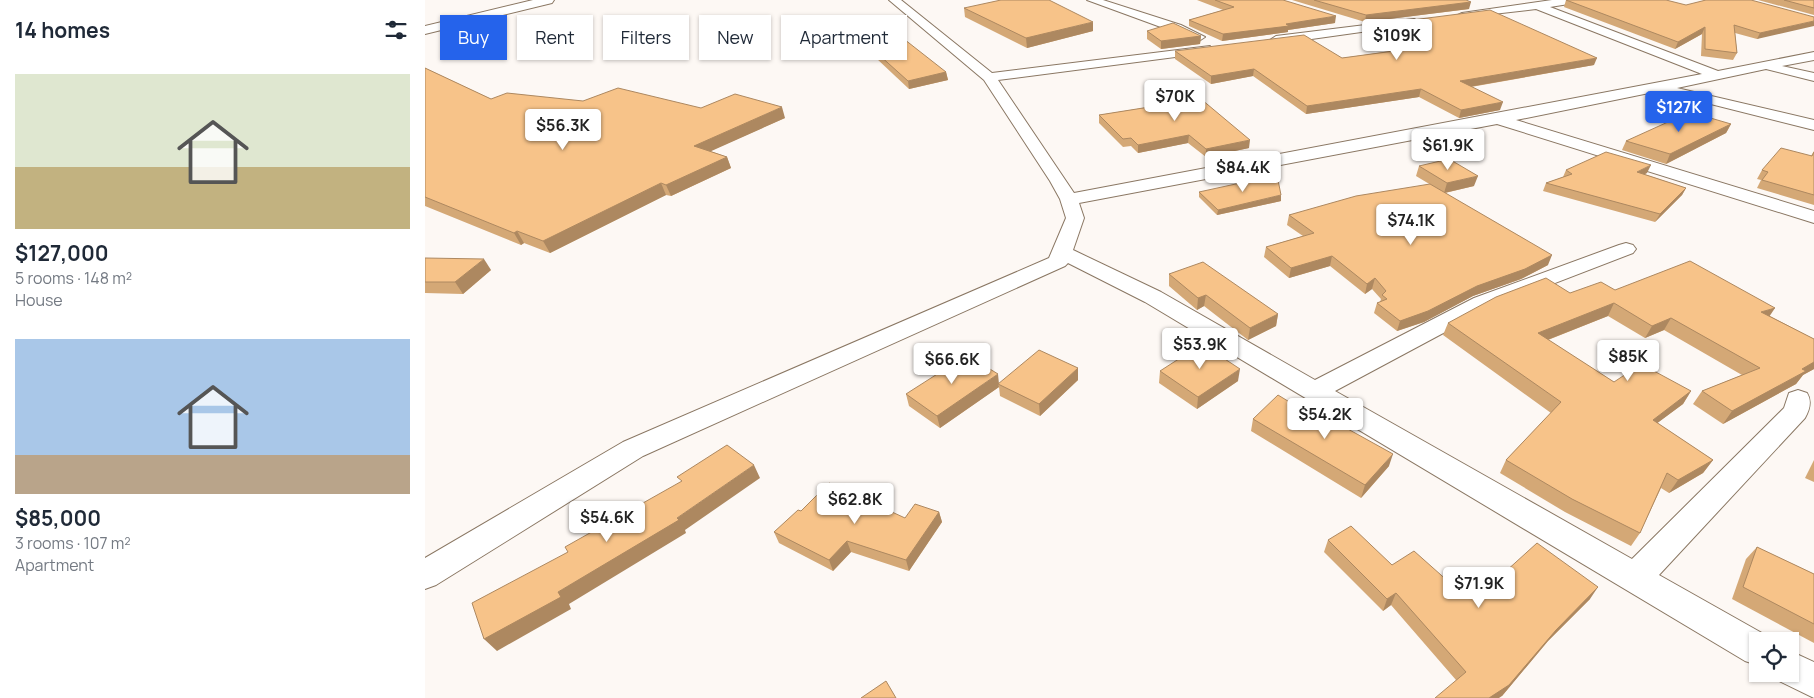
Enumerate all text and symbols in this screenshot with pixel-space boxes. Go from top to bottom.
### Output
chip: Buy [440,15,507,60]
chip: Rent [517,15,593,60]
chip: Filters [603,15,689,60]
chip: New [699,15,771,60]
chip: Apartment [781,15,907,60]
text: 14 homes [15,16,110,44]
icon: filters [382,16,410,44]
pin: $109K [1362,18,1432,61]
text: $109K [1373,24,1421,46]
pin: $70K [1145,80,1205,122]
text: $70K [1155,85,1195,107]
pin: $127K [1644,90,1714,133]
text: $127K [1656,96,1702,118]
icon: home [168,107,258,197]
pin: $56.3K [522,108,604,151]
text: $56.3K [536,114,590,136]
pin: $61.9K [1407,128,1489,171]
text: $61.9K [1422,134,1474,156]
pin: $84.4K [1202,150,1284,193]
text: $84.4K [1216,156,1270,178]
pin: $74.1K [1370,204,1452,246]
text: $74.1K [1387,209,1435,231]
text: $127,000 [15,239,109,267]
text: 5 rooms · 148 m² [15,267,132,289]
text: House [15,289,63,311]
pin: $53.9K [1159,328,1241,370]
text: $53.9K [1173,333,1227,355]
pin: $85K [1598,340,1658,382]
pin: $66.6K [911,342,993,385]
text: $85K [1608,345,1648,367]
text: $66.6K [924,348,980,370]
icon: home [168,372,258,462]
pin: $54.2K [1284,398,1366,440]
text: $54.2K [1298,403,1352,425]
pin: $62.8K [814,482,896,525]
text: $62.8K [828,488,882,510]
pin: $54.6K [566,500,648,543]
text: $85,000 [15,504,101,532]
text: $54.6K [580,506,634,528]
text: 3 rooms · 107 m² [15,532,131,554]
text: Apartment [15,554,94,576]
pin: $71.9K [1438,566,1520,609]
text: $71.9K [1454,572,1504,594]
map controls [1749,632,1799,682]
button: locate [1749,632,1799,682]

